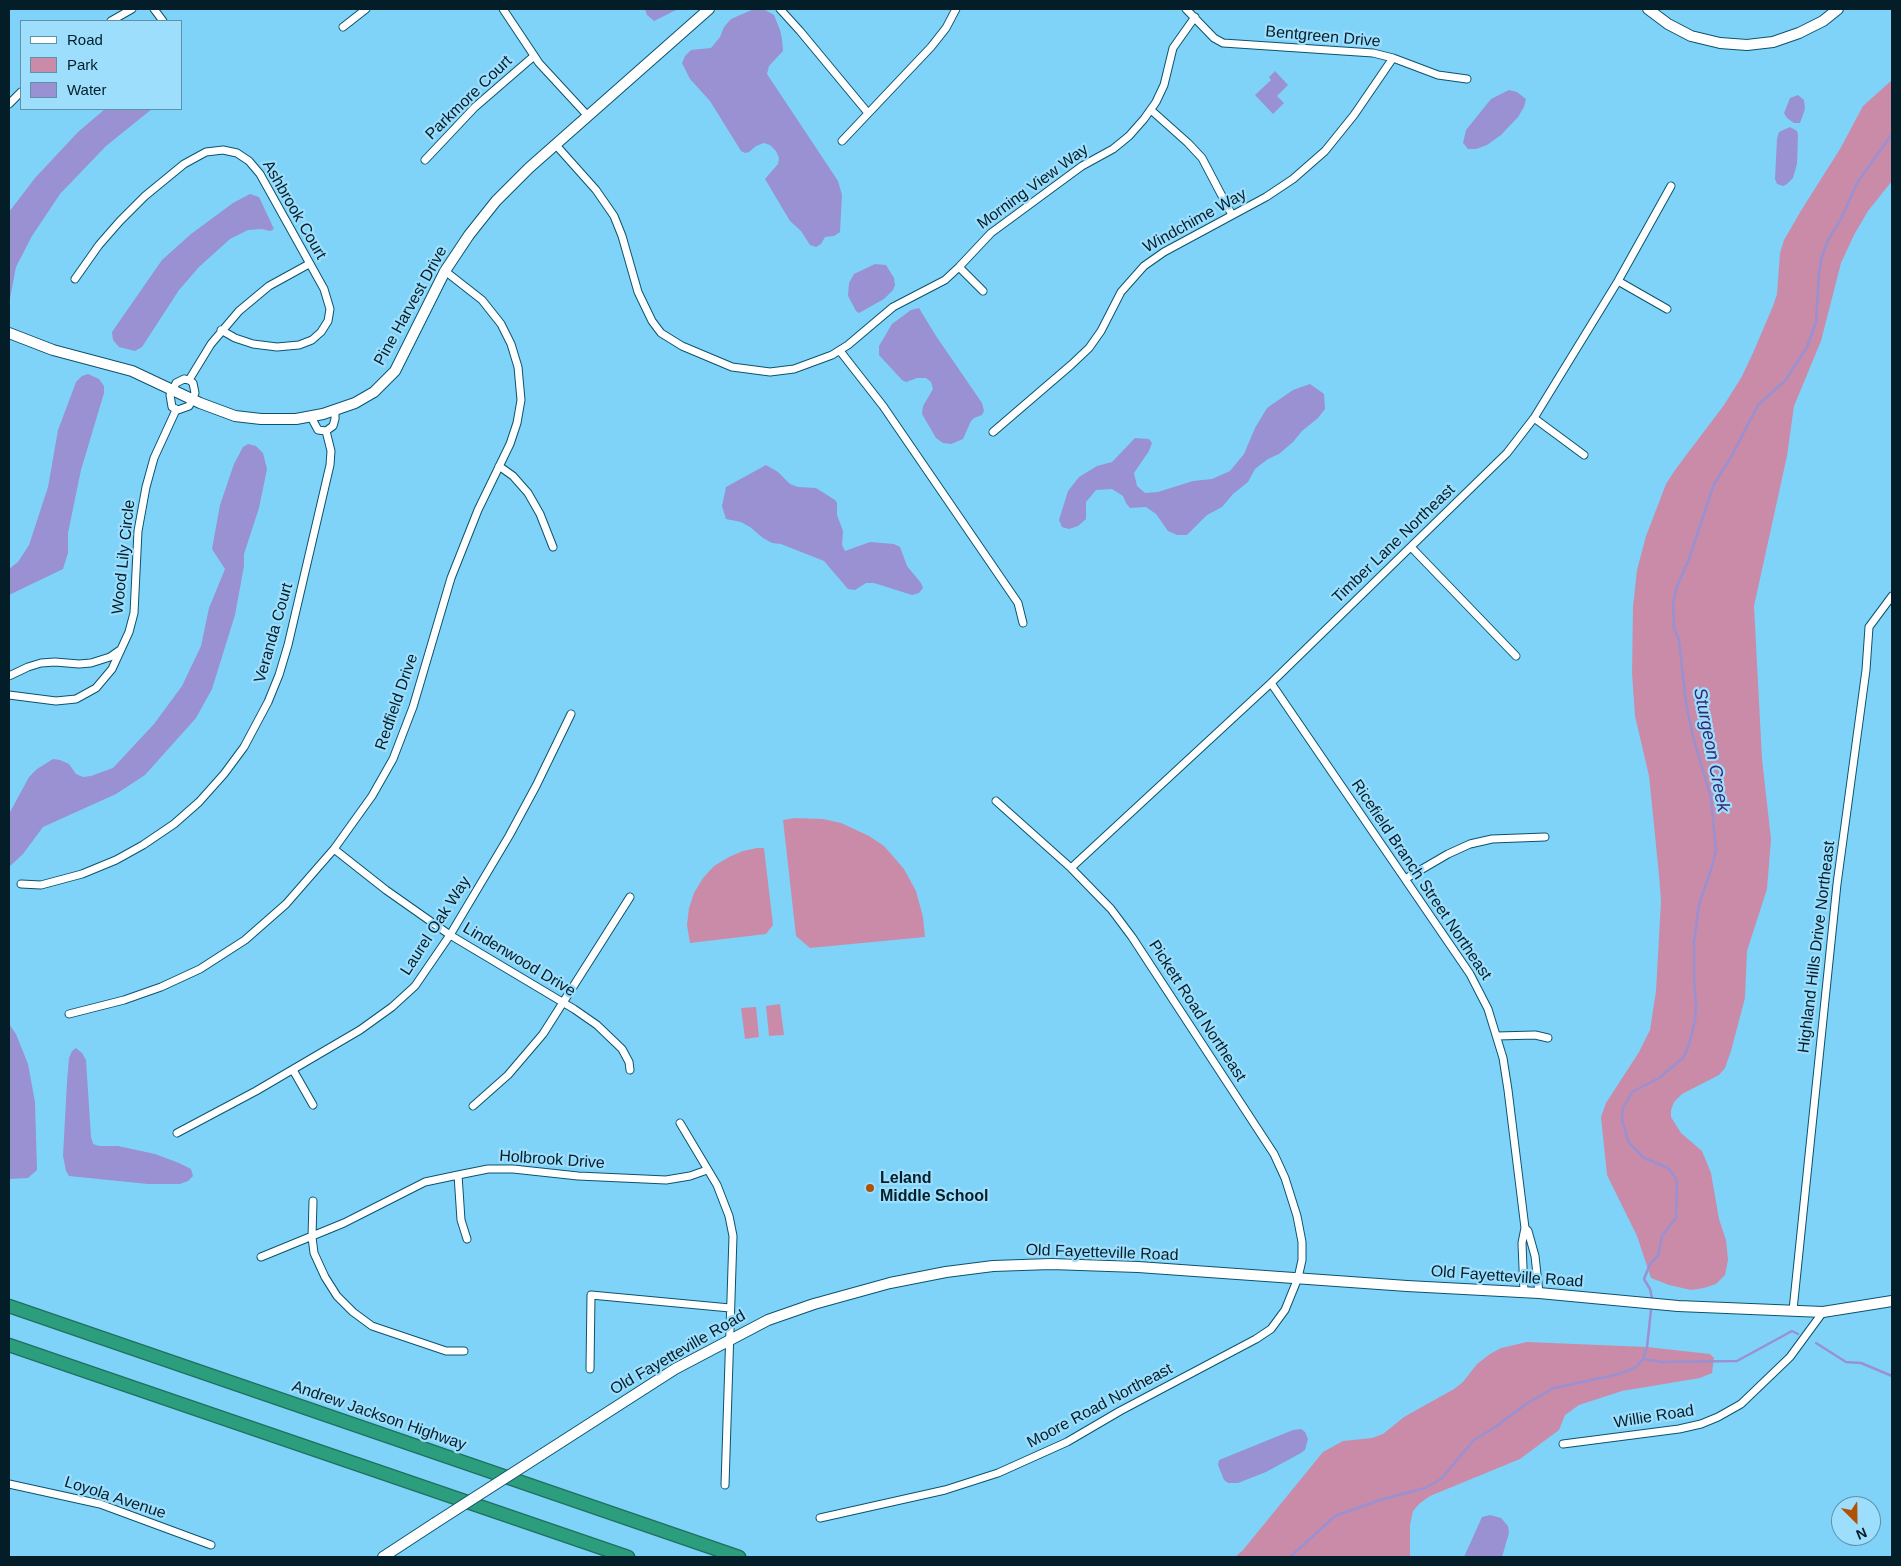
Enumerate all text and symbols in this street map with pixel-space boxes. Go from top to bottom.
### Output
legend [20,20,182,110]
street label: Bentgreen Drive [1265,22,1381,52]
text: Road [67,31,103,48]
street label: Parkmore Court [422,52,516,144]
text: Park [67,56,98,73]
text: Water [67,81,106,98]
street label: Morning View Way [974,140,1092,234]
street label: Ashbrook Court [258,157,330,263]
street label: Windchime Way [1140,185,1250,257]
street label: Pine Harvest Drive [370,243,452,369]
street label: Timber Lane Northeast [1329,480,1459,608]
street label: Wood Lily Circle [108,499,140,615]
street label: Veranda Court [251,581,297,685]
street label: Redfield Drive [372,651,422,753]
water label: Sturgeon Creek [1688,686,1734,814]
street label: Ricefield Branch Street Northeast [1347,776,1495,984]
street label: Highland Hills Drive Northeast [1794,840,1840,1054]
street label: Laurel Oak Way [397,873,475,979]
street label: Lindenwood Drive [459,919,579,1001]
street label: Pickett Road Northeast [1144,937,1250,1085]
street label: Holbrook Drive [499,1147,605,1173]
place label: Leland Middle School [880,1169,988,1207]
marker: Leland Middle School [864,1182,876,1194]
street label: Old Fayetteville Road [1025,1241,1179,1265]
street label: Old Fayetteville Road [1430,1262,1584,1292]
street label: Old Fayetteville Road [607,1306,749,1400]
street label: Moore Road Northeast [1024,1360,1176,1452]
street label: Andrew Jackson Highway [289,1377,469,1455]
street label: Willie Road [1613,1401,1695,1433]
street label: Loyola Avenue [62,1473,168,1523]
north arrow [1831,1496,1881,1546]
text: N [1854,1525,1869,1543]

